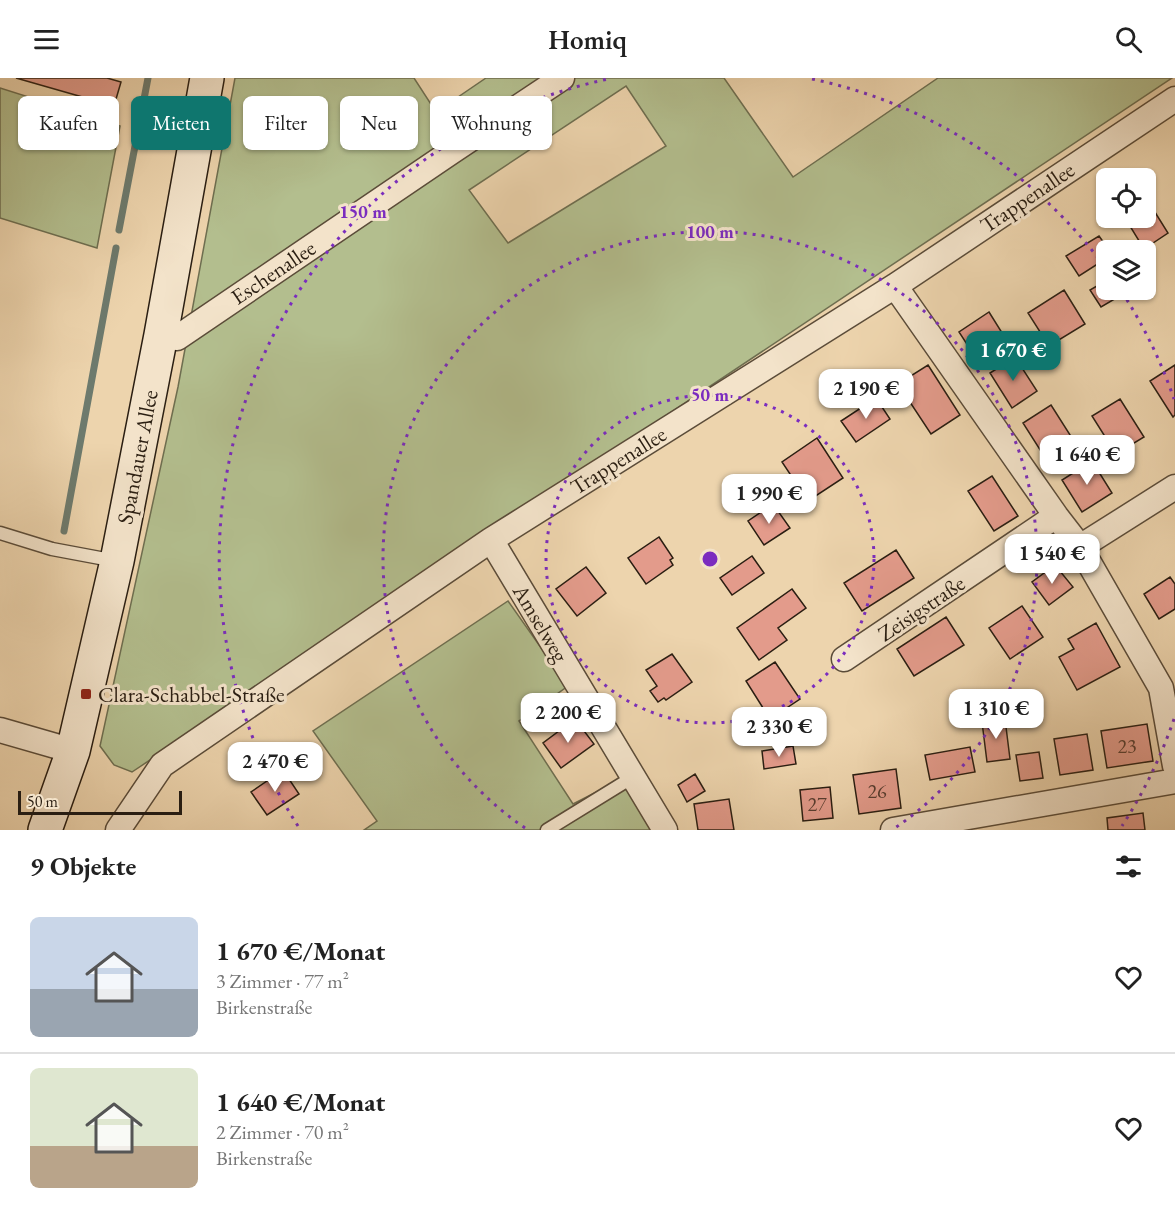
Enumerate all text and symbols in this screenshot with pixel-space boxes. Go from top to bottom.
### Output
text: Homiq [548,22,627,57]
icon: menu [30,23,63,56]
icon: search [1112,23,1145,56]
chip: Kaufen [18,96,119,150]
chip: Mieten [131,96,231,150]
chip: Filter [243,96,328,150]
chip: Neu [340,96,418,150]
chip: Wohnung [430,96,552,150]
street label: Trappenallee [974,155,1080,240]
map controls [1096,168,1156,300]
button: locate [1096,168,1156,228]
text: 150 m [339,200,387,223]
text: 100 m [686,220,734,243]
street label: Eschenallee [225,233,322,311]
button: layers [1096,240,1156,300]
pin: 1 670 € [958,331,1068,382]
text: 1 670 € [980,337,1046,363]
pin: 2 190 € [811,369,921,420]
text: 2 190 € [833,375,899,401]
text: 50 m [691,383,729,406]
street label: Spandauer Allee [110,387,165,527]
street label: Trappenallee [565,419,672,501]
pin: 1 640 € [1032,435,1142,486]
text: 1 640 € [1054,441,1120,467]
pin: 1 990 € [714,474,824,525]
text: 1 990 € [736,480,802,506]
pin: 1 540 € [997,534,1107,585]
text: 1 540 € [1019,540,1085,566]
centre of rings [700,549,720,569]
street label: Zeisigstraße [872,568,971,648]
street label: Amselweg [505,578,575,668]
place label: Clara-Schabbel-Straße [98,680,285,709]
marker: Clara-Schabbel-Straße [79,687,93,701]
pin: 1 310 € [941,689,1051,740]
pin: 2 200 € [513,693,623,744]
text: 1 310 € [963,695,1029,721]
text: 2 200 € [535,699,601,725]
pin: 2 330 € [724,707,834,758]
text: 2 330 € [746,713,812,739]
house number: 23 [1117,733,1137,759]
pin: 2 470 € [220,742,330,793]
text: 2 470 € [242,748,308,774]
house number: 26 [867,778,887,804]
scale bar [18,788,182,816]
text: 50 m [27,791,58,812]
house number: 27 [807,791,827,817]
text: 9 Objekte [30,849,136,883]
icon: filters [1112,850,1145,883]
text: 1 670 €/Monat [216,934,385,968]
icon: home [78,941,150,1013]
icon: heart [1112,961,1145,994]
text: 3 Zimmer · 77 m² [216,968,349,994]
text: Birkenstraße [216,994,312,1020]
text: 1 640 €/Monat [216,1085,385,1119]
icon: home [78,1092,150,1164]
icon: heart [1112,1112,1145,1145]
text: 2 Zimmer · 70 m² [216,1119,349,1145]
text: Birkenstraße [216,1145,312,1171]

